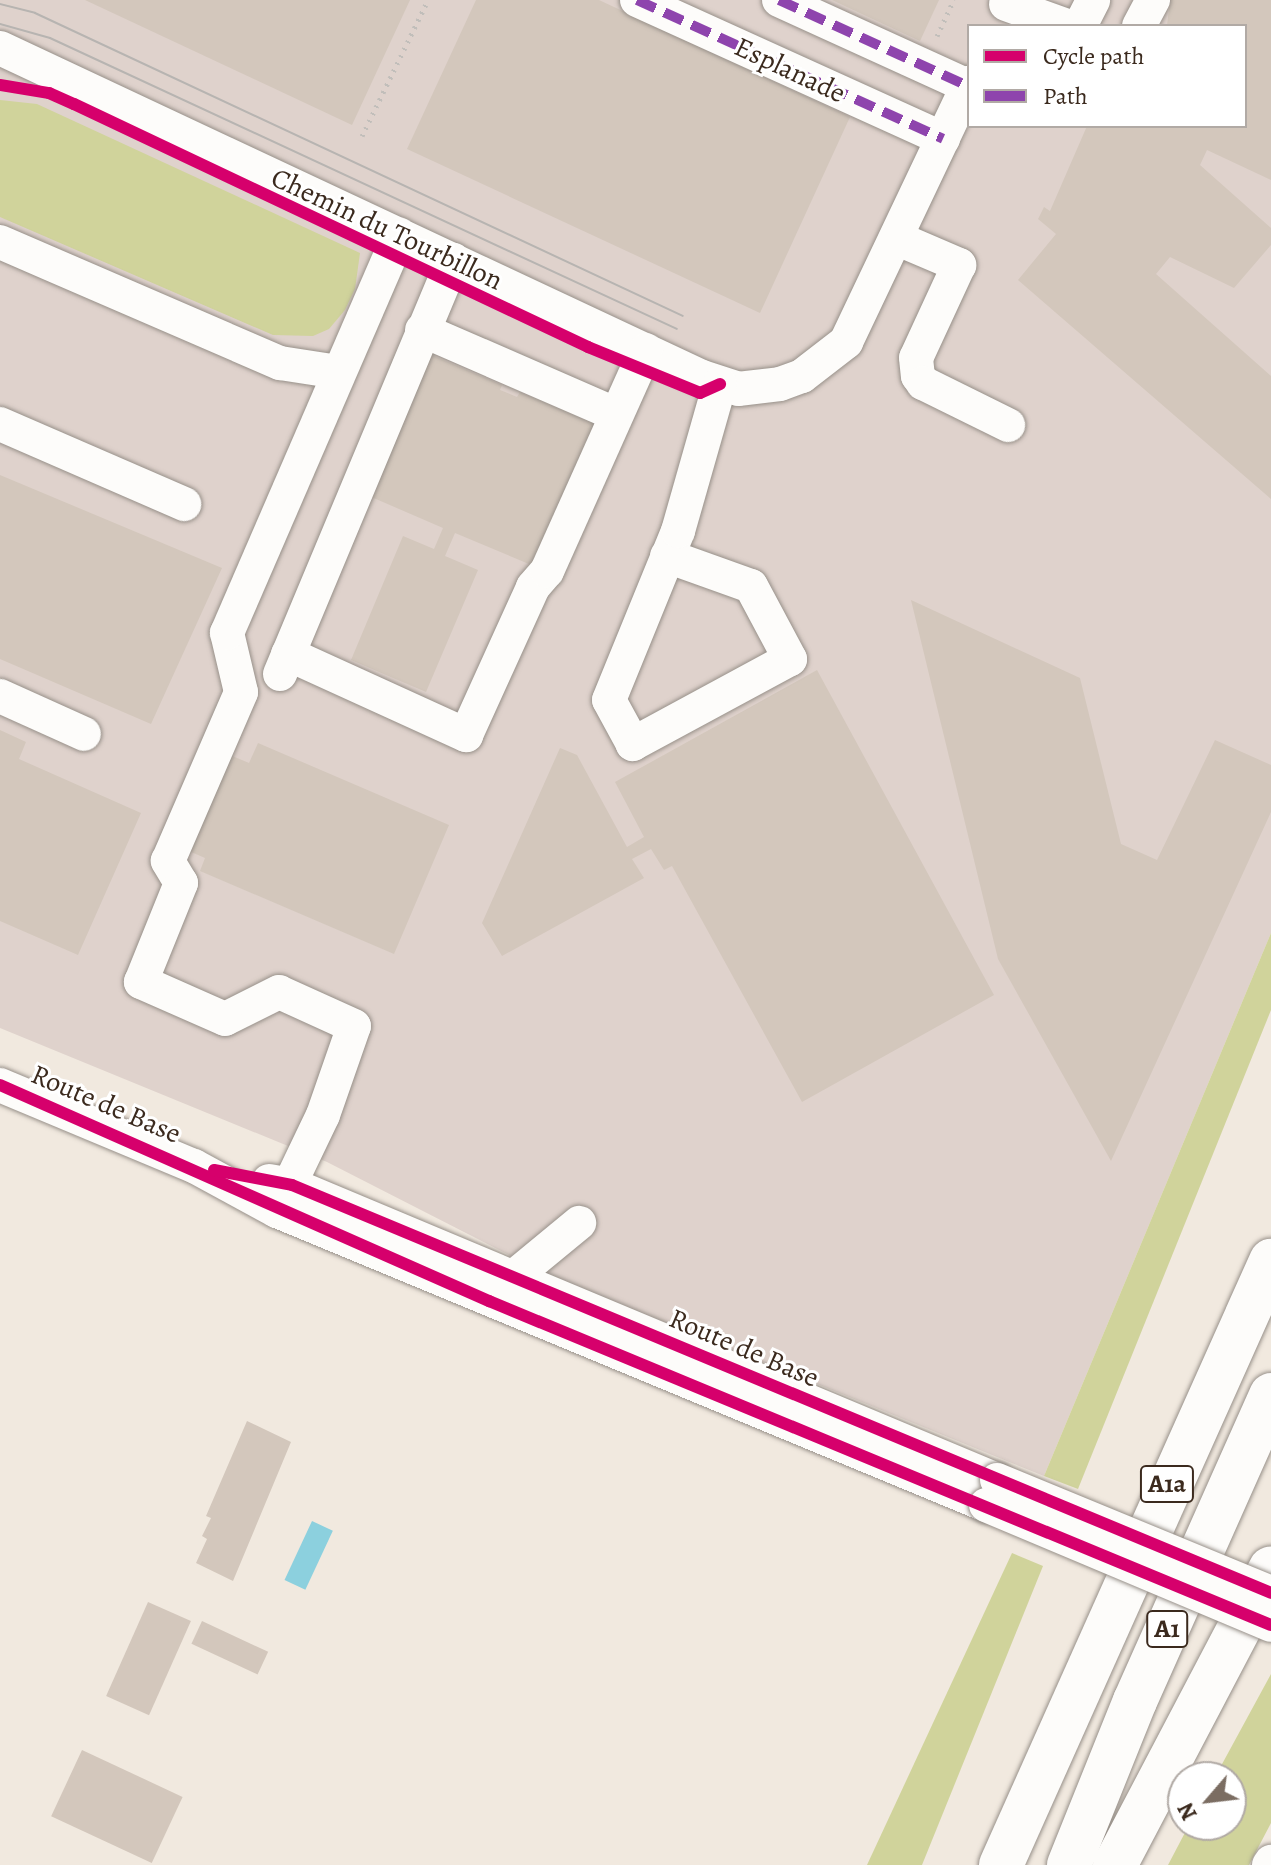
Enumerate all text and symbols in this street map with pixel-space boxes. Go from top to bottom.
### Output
legend [967,24,1247,128]
street label: Esplanade [729,30,851,110]
text: Cycle path [1043,40,1144,72]
text: Path [1043,80,1088,112]
street label: Chemin du Tourbillon [266,161,508,297]
street label: Route de Base [26,1057,186,1151]
street label: Route de Base [664,1301,824,1395]
road number: A1a [1139,1462,1195,1506]
road number: A1 [1145,1607,1189,1651]
north arrow [1167,1761,1247,1841]
text: N [1171,1797,1205,1825]

